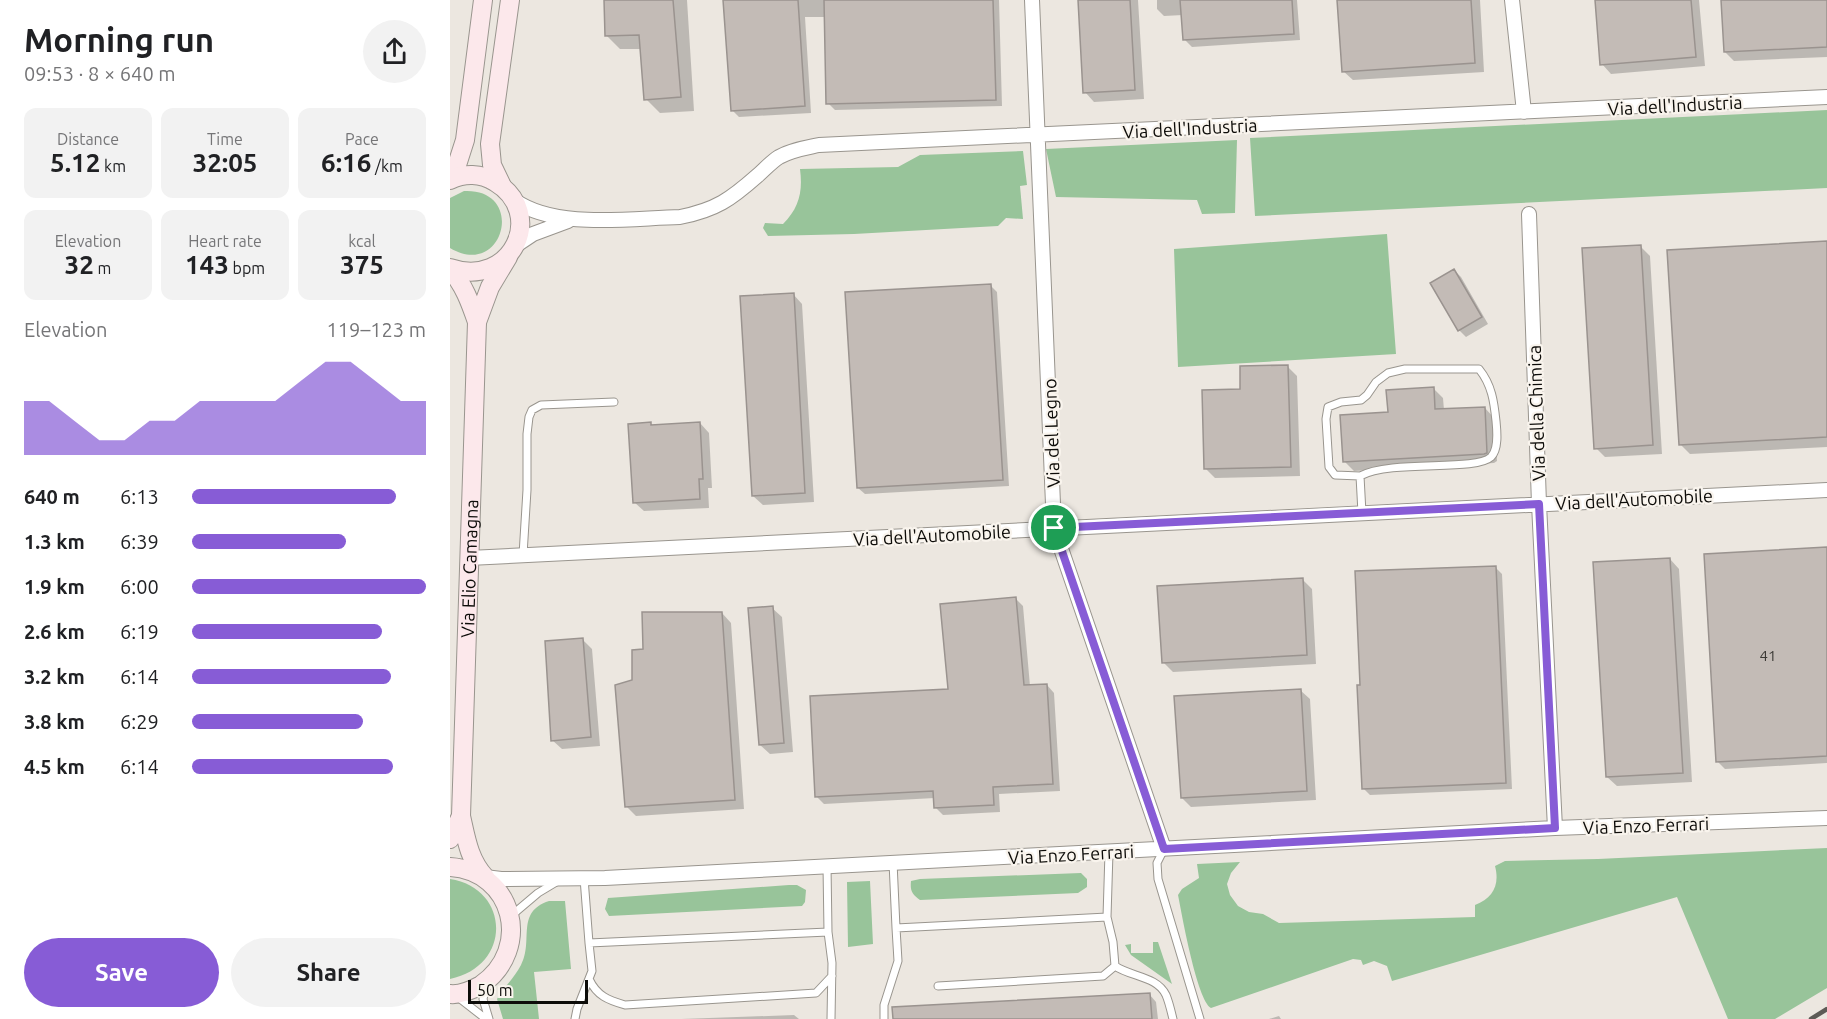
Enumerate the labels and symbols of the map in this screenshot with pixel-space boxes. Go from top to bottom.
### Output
street label: Via dell'Industria [1607,91,1743,119]
street label: Via dell'Industria [1122,114,1258,142]
street label: Via della Chimica [1524,345,1548,481]
street label: Via del Legno [1039,378,1063,488]
street label: Via dell'Automobile [1555,485,1713,513]
street label: Via Elio Camagna [457,499,481,638]
pin [1028,502,1079,553]
street label: Via dell'Automobile [853,521,1011,549]
house number: 41 [1760,647,1776,664]
street label: Via Enzo Ferrari [1583,813,1709,837]
street label: Via Enzo Ferrari [1007,841,1135,867]
scale bar [468,977,588,1004]

